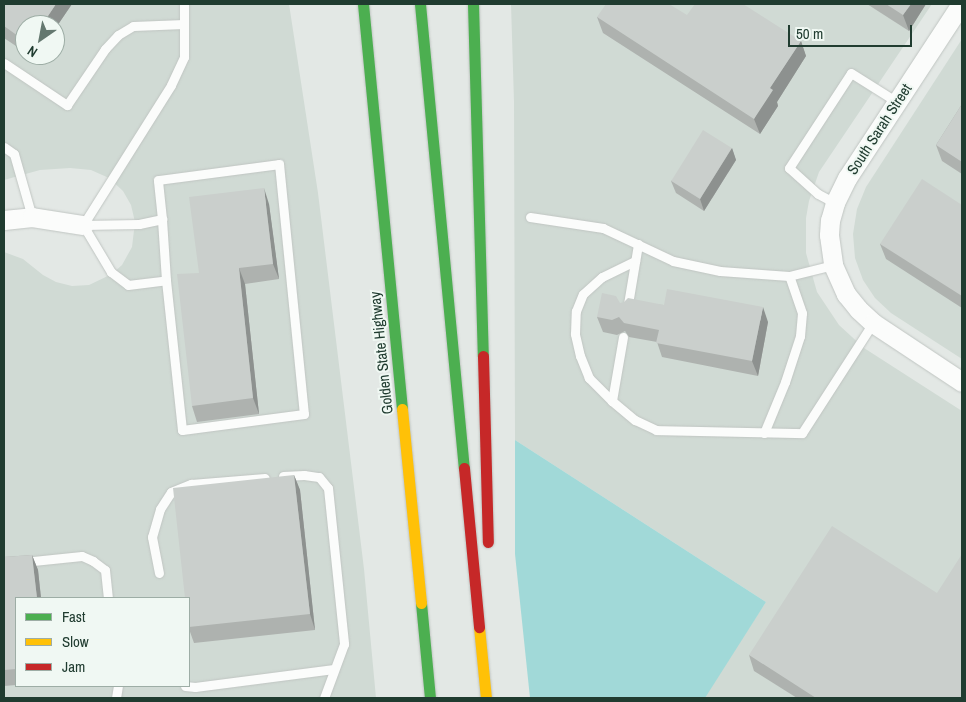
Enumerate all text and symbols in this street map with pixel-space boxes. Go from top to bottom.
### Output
north arrow [15,15,65,65]
scale bar [791,15,915,47]
text: 50 m [796,23,823,44]
text: N [24,42,41,62]
street label: South Sarah Street [843,80,915,178]
street label: Golden State Highway [366,291,396,415]
legend [15,597,190,687]
text: Fast [62,606,85,627]
text: Slow [62,631,89,652]
text: Jam [62,656,85,677]

